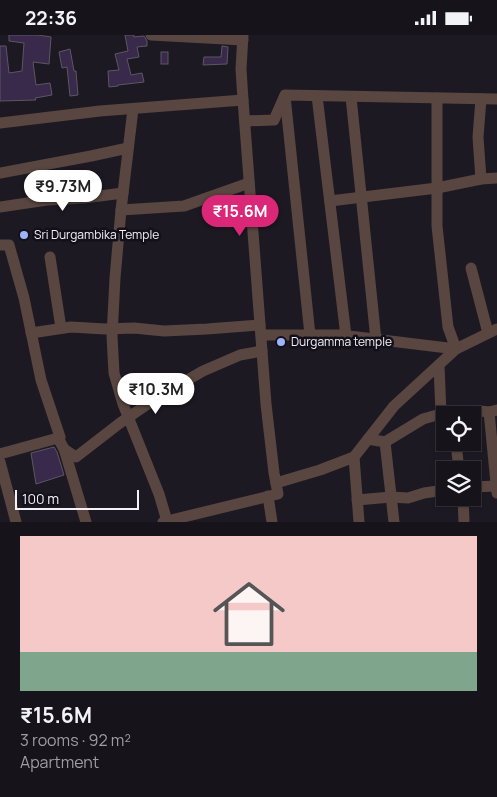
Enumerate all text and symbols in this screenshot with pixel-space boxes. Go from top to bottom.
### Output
text: 22:36 [25,5,77,31]
pin: ₹9.73M [22,169,104,212]
text: ₹9.73M [35,175,91,197]
pin: ₹15.6M [199,195,281,237]
text: ₹15.6M [213,200,267,222]
place label: Sri Durgambika Temple [34,226,159,243]
marker: Sri Durgambika Temple [18,229,30,241]
place label: Durgamma temple [291,333,392,350]
marker: Durgamma temple [275,336,287,348]
pin: ₹10.3M [115,373,197,415]
text: ₹10.3M [128,378,184,400]
map controls [436,406,481,506]
button: locate [436,406,481,451]
button: layers [436,461,481,506]
scale bar [15,487,139,510]
text: 100 m [22,489,59,508]
icon: home [204,569,294,659]
text: ₹15.6M [20,701,92,729]
text: 3 rooms · 92 m² [20,729,131,751]
text: Apartment [20,751,99,773]

